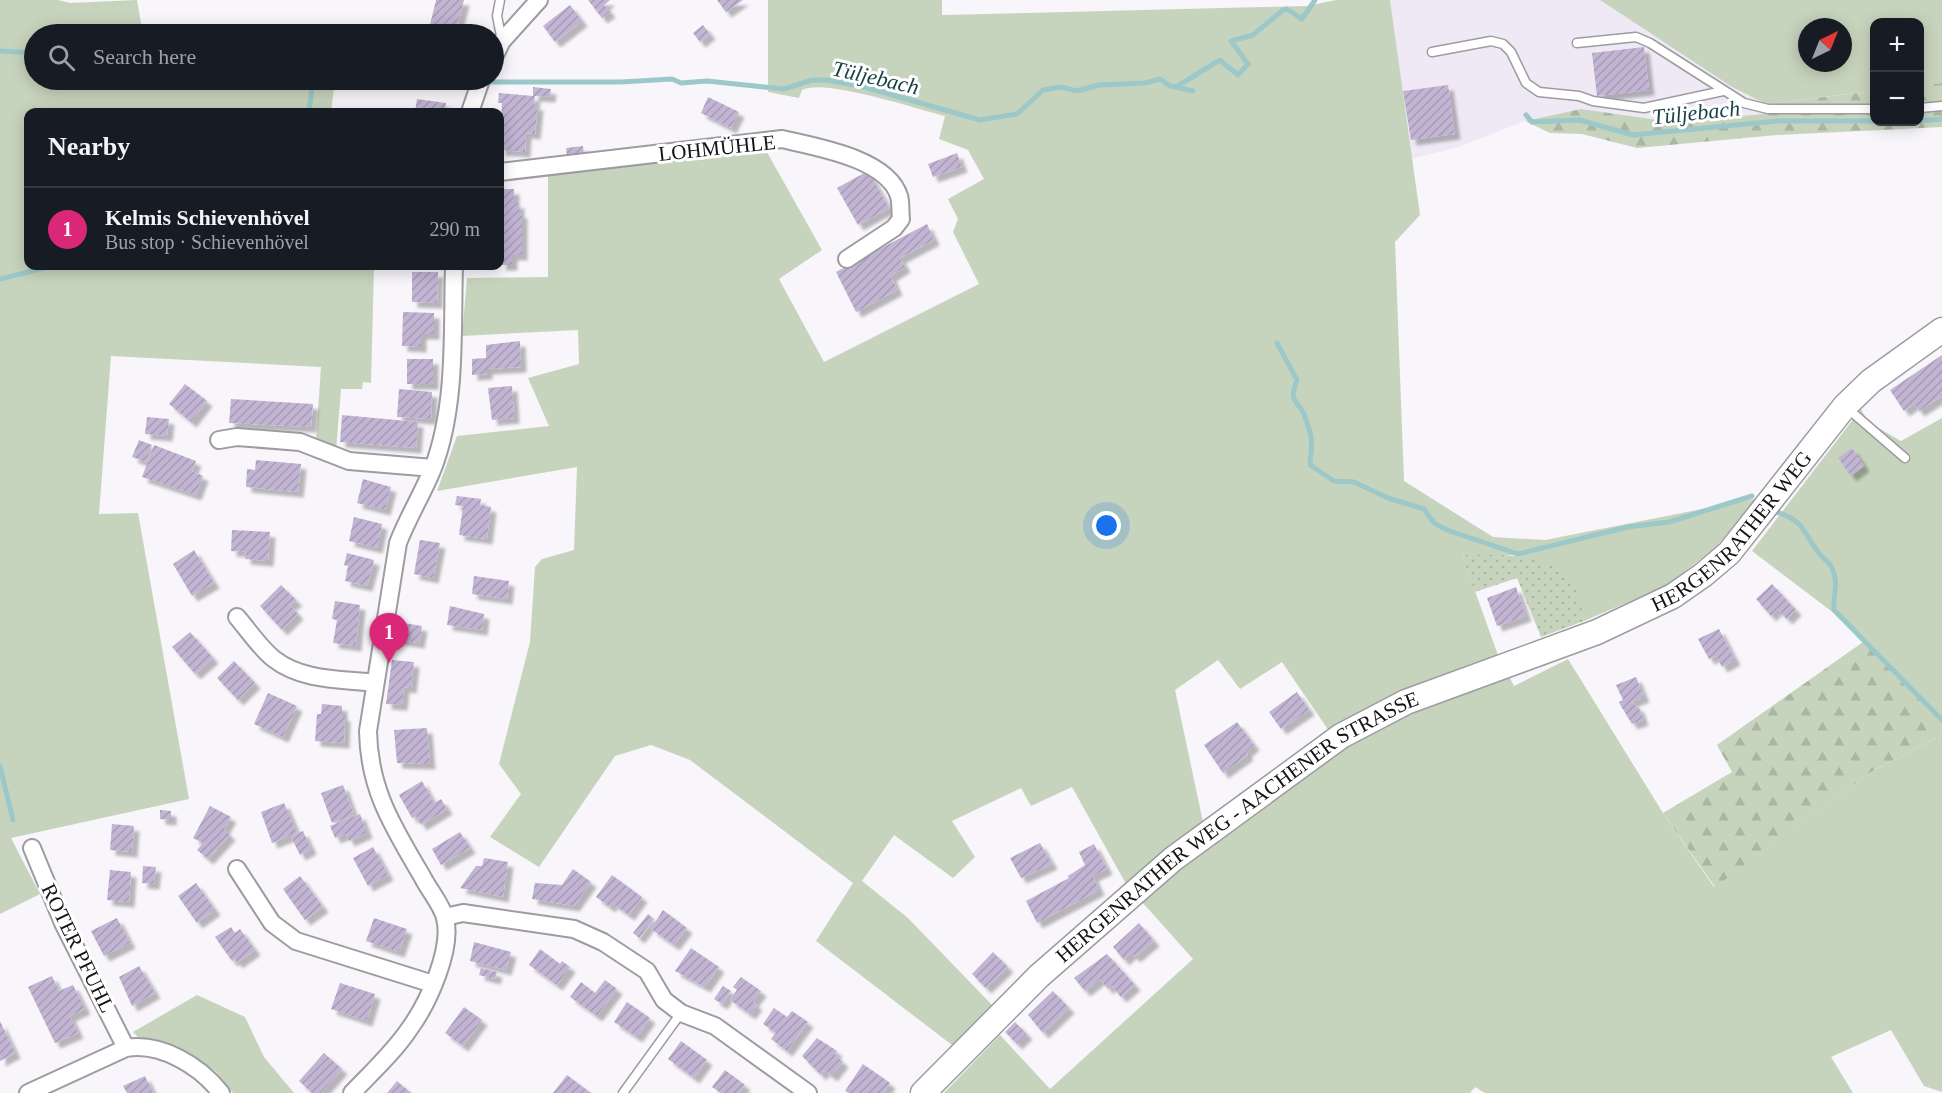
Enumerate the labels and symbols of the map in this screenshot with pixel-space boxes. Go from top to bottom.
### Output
north arrow [1798,18,1852,72]
water label: Tüljebach [830,55,922,100]
water label: Tüljebach [1651,95,1741,130]
street label: LOHMÜHLE [657,130,777,166]
street label: HERGENRATHER WEG [1647,446,1817,616]
your location [1092,511,1121,540]
pin: 1 [370,614,408,663]
street label: HERGENRATHER WEG - AACHENER STRASSE [1051,686,1422,968]
street label: ROTER PFUHL [36,880,120,1016]

